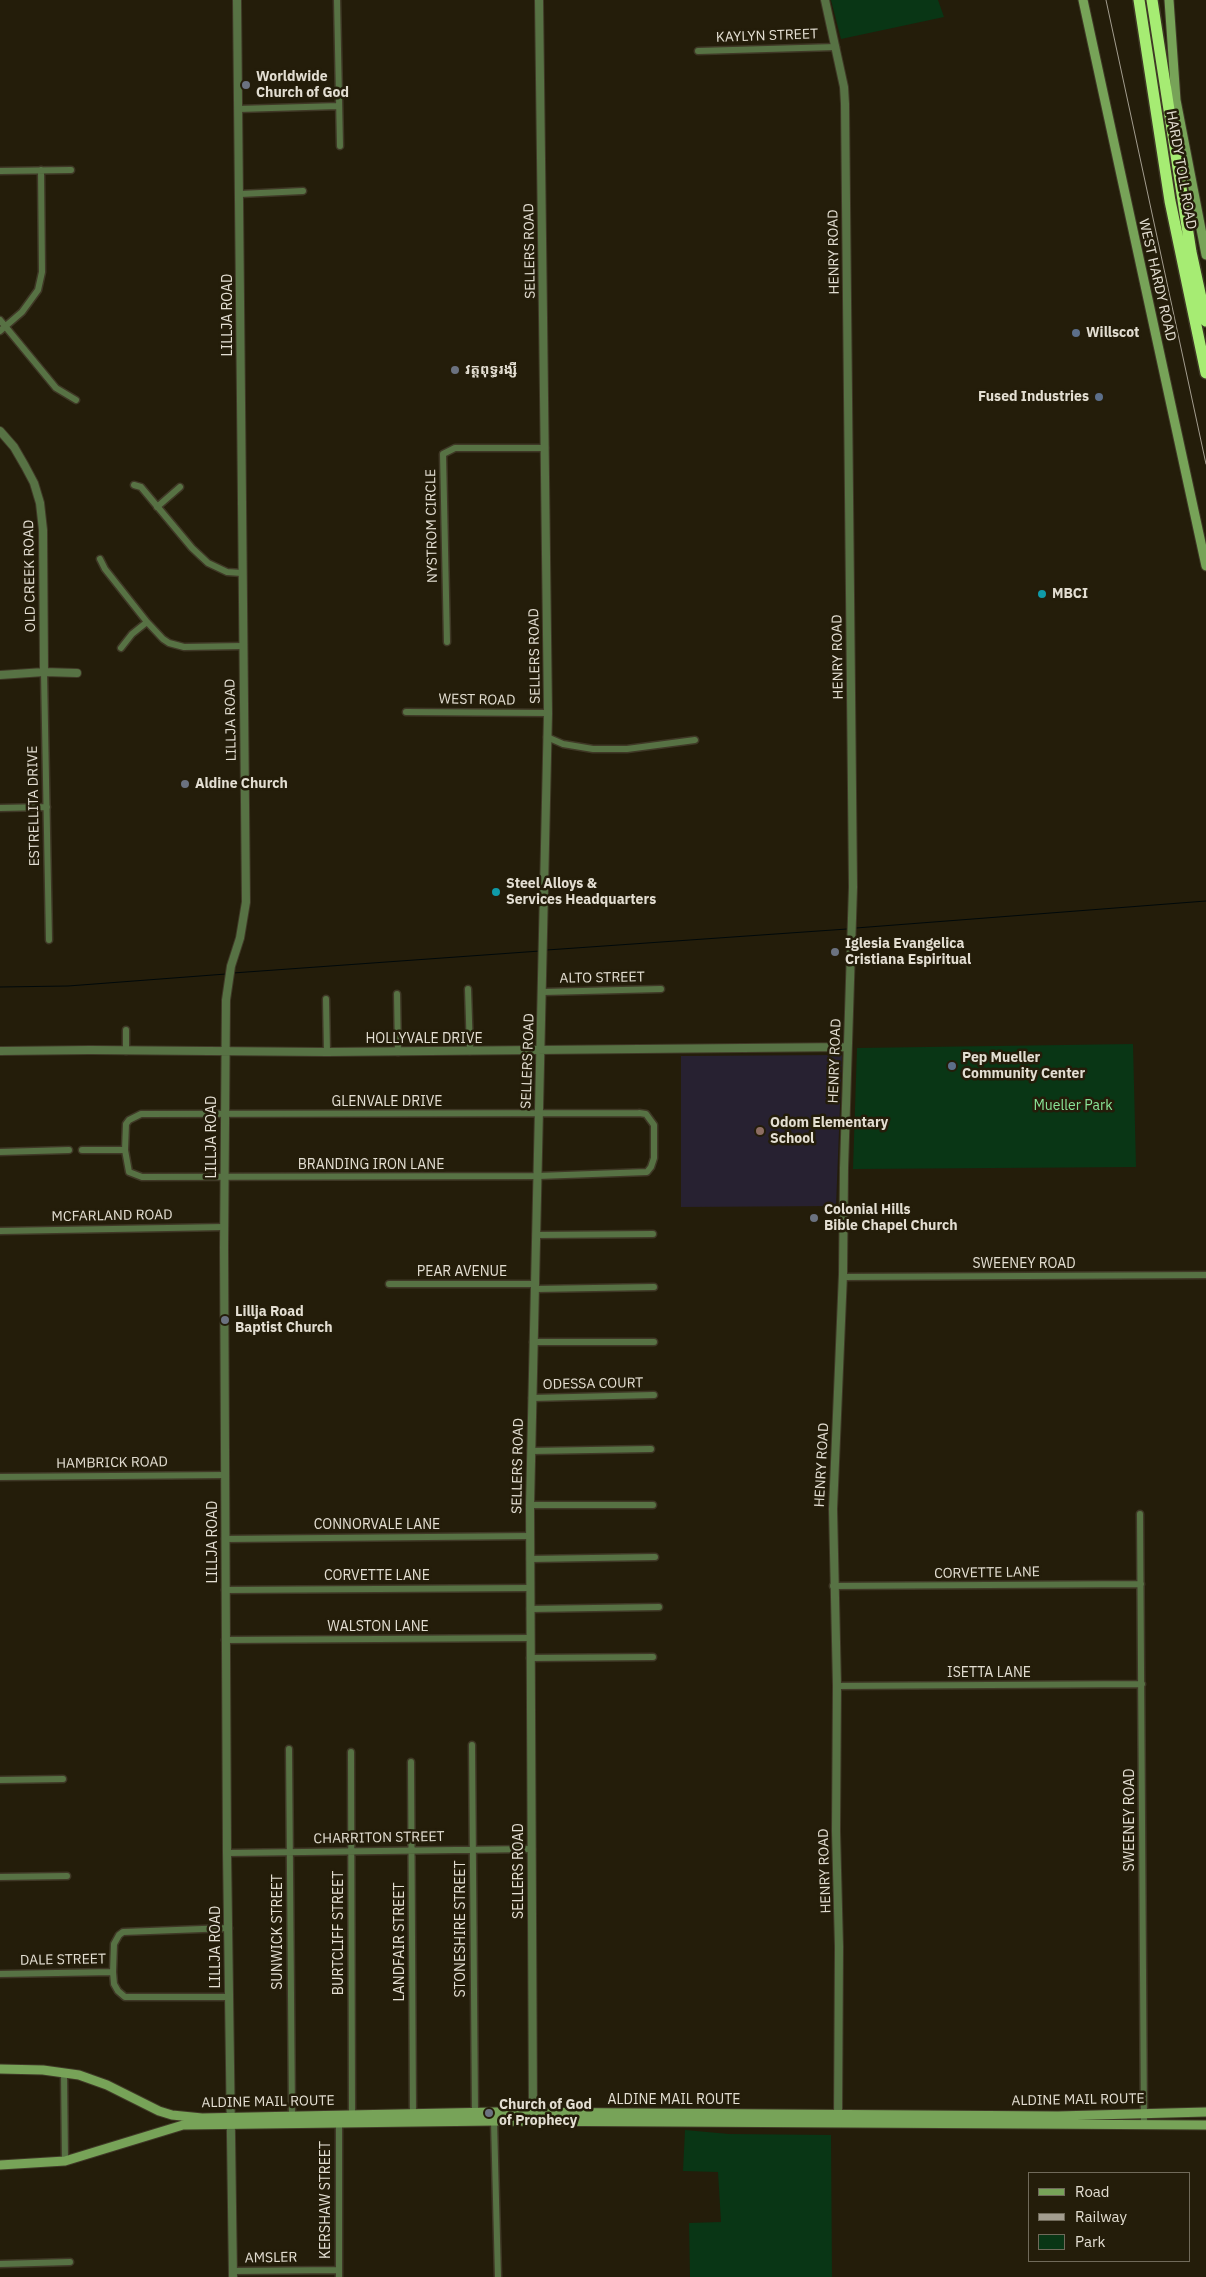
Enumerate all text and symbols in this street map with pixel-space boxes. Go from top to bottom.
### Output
street label: KAYLYN STREET [716,26,818,46]
place label: Worldwide Church of God [256,69,349,102]
marker: Worldwide Church of God [240,79,252,91]
street label: HARDY TOLL ROAD [1162,109,1200,231]
street label: SELLERS ROAD [521,203,539,299]
street label: HENRY ROAD [825,209,843,295]
street label: WEST HARDY ROAD [1135,217,1179,343]
street label: LILLJA ROAD [220,274,236,356]
place label: Willscot [1086,325,1139,341]
marker: Willscot [1070,327,1082,339]
place label: វត្តពុទ្ធរង្សី [465,362,517,378]
marker: វត្តពុទ្ធរង្សី [449,364,461,376]
place label: Fused Industries [978,389,1089,405]
marker: Fused Industries [1093,391,1105,403]
street label: NYSTROM CIRCLE [423,469,441,583]
street label: OLD CREEK ROAD [21,520,39,632]
place label: MBCI [1052,586,1088,602]
marker: MBCI [1036,588,1048,600]
street label: SELLERS ROAD [526,608,544,704]
street label: HENRY ROAD [829,614,847,700]
street label: LILLJA ROAD [222,678,240,762]
street label: WEST ROAD [438,691,516,709]
street label: ESTRELLITA DRIVE [25,745,43,867]
place label: Aldine Church [195,776,288,792]
marker: Aldine Church [179,778,191,790]
place label: Steel Alloys & Services Headquarters [506,876,656,909]
marker: Steel Alloys & Services Headquarters [490,886,502,898]
place label: Iglesia Evangelica Cristiana Espiritual [845,936,971,969]
marker: Iglesia Evangelica Cristiana Espiritual [829,946,841,958]
street label: ALTO STREET [559,969,645,987]
street label: SELLERS ROAD [518,1013,538,1109]
street label: HENRY ROAD [825,1018,845,1104]
street label: HOLLYVALE DRIVE [365,1031,483,1047]
place label: Pep Mueller Community Center [962,1050,1085,1082]
marker: Pep Mueller Community Center [946,1060,958,1072]
street label: GLENVALE DRIVE [332,1094,442,1110]
street label: LILLJA ROAD [204,1096,220,1178]
park label: Mueller Park [1033,1098,1113,1114]
place label: Odom Elementary School [770,1115,888,1148]
marker: Odom Elementary School [754,1125,766,1137]
street label: BRANDING IRON LANE [298,1157,444,1173]
place label: Colonial Hills Bible Chapel Church [824,1202,958,1234]
street label: MCFARLAND ROAD [51,1207,173,1225]
marker: Colonial Hills Bible Chapel Church [808,1212,820,1224]
street label: SWEENEY ROAD [972,1256,1076,1272]
street label: PEAR AVENUE [417,1264,507,1280]
place label: Lillja Road Baptist Church [235,1304,333,1336]
marker: Lillja Road Baptist Church [219,1314,231,1326]
street label: ODESSA COURT [543,1375,643,1393]
street label: SELLERS ROAD [509,1418,527,1514]
street label: HENRY ROAD [811,1422,833,1508]
street label: HAMBRICK ROAD [56,1454,168,1472]
street label: LILLJA ROAD [205,1501,221,1583]
street label: CONNORVALE LANE [314,1517,440,1533]
street label: CORVETTE LANE [934,1564,1040,1582]
street label: CORVETTE LANE [324,1568,430,1584]
street label: WALSTON LANE [327,1619,429,1635]
street label: ISETTA LANE [947,1665,1031,1681]
street label: SWEENEY ROAD [1122,1768,1138,1872]
street label: SELLERS ROAD [511,1823,527,1919]
street label: CHARRITON STREET [313,1828,445,1848]
street label: HENRY ROAD [815,1828,835,1914]
street label: STONESHIRE STREET [453,1861,469,1997]
street label: BURTCLIFF STREET [331,1871,347,1995]
street label: SUNWICK STREET [270,1874,286,1990]
street label: LANDFAIR STREET [392,1883,408,2001]
street label: LILLJA ROAD [208,1906,224,1988]
street label: DALE STREET [20,1951,106,1969]
street label: ALDINE MAIL ROUTE [1011,2090,1145,2110]
street label: ALDINE MAIL ROUTE [201,2092,335,2112]
street label: ALDINE MAIL ROUTE [608,2092,740,2108]
place label: Church of God of Prophecy [499,2097,592,2130]
marker: Church of God of Prophecy [483,2107,495,2119]
street label: KERSHAW STREET [318,2141,334,2259]
legend [1028,2172,1191,2262]
text: Road [1075,2182,1110,2201]
text: Railway [1075,2207,1127,2226]
text: Park [1075,2232,1105,2251]
street label: AMSLER [245,2249,297,2267]

